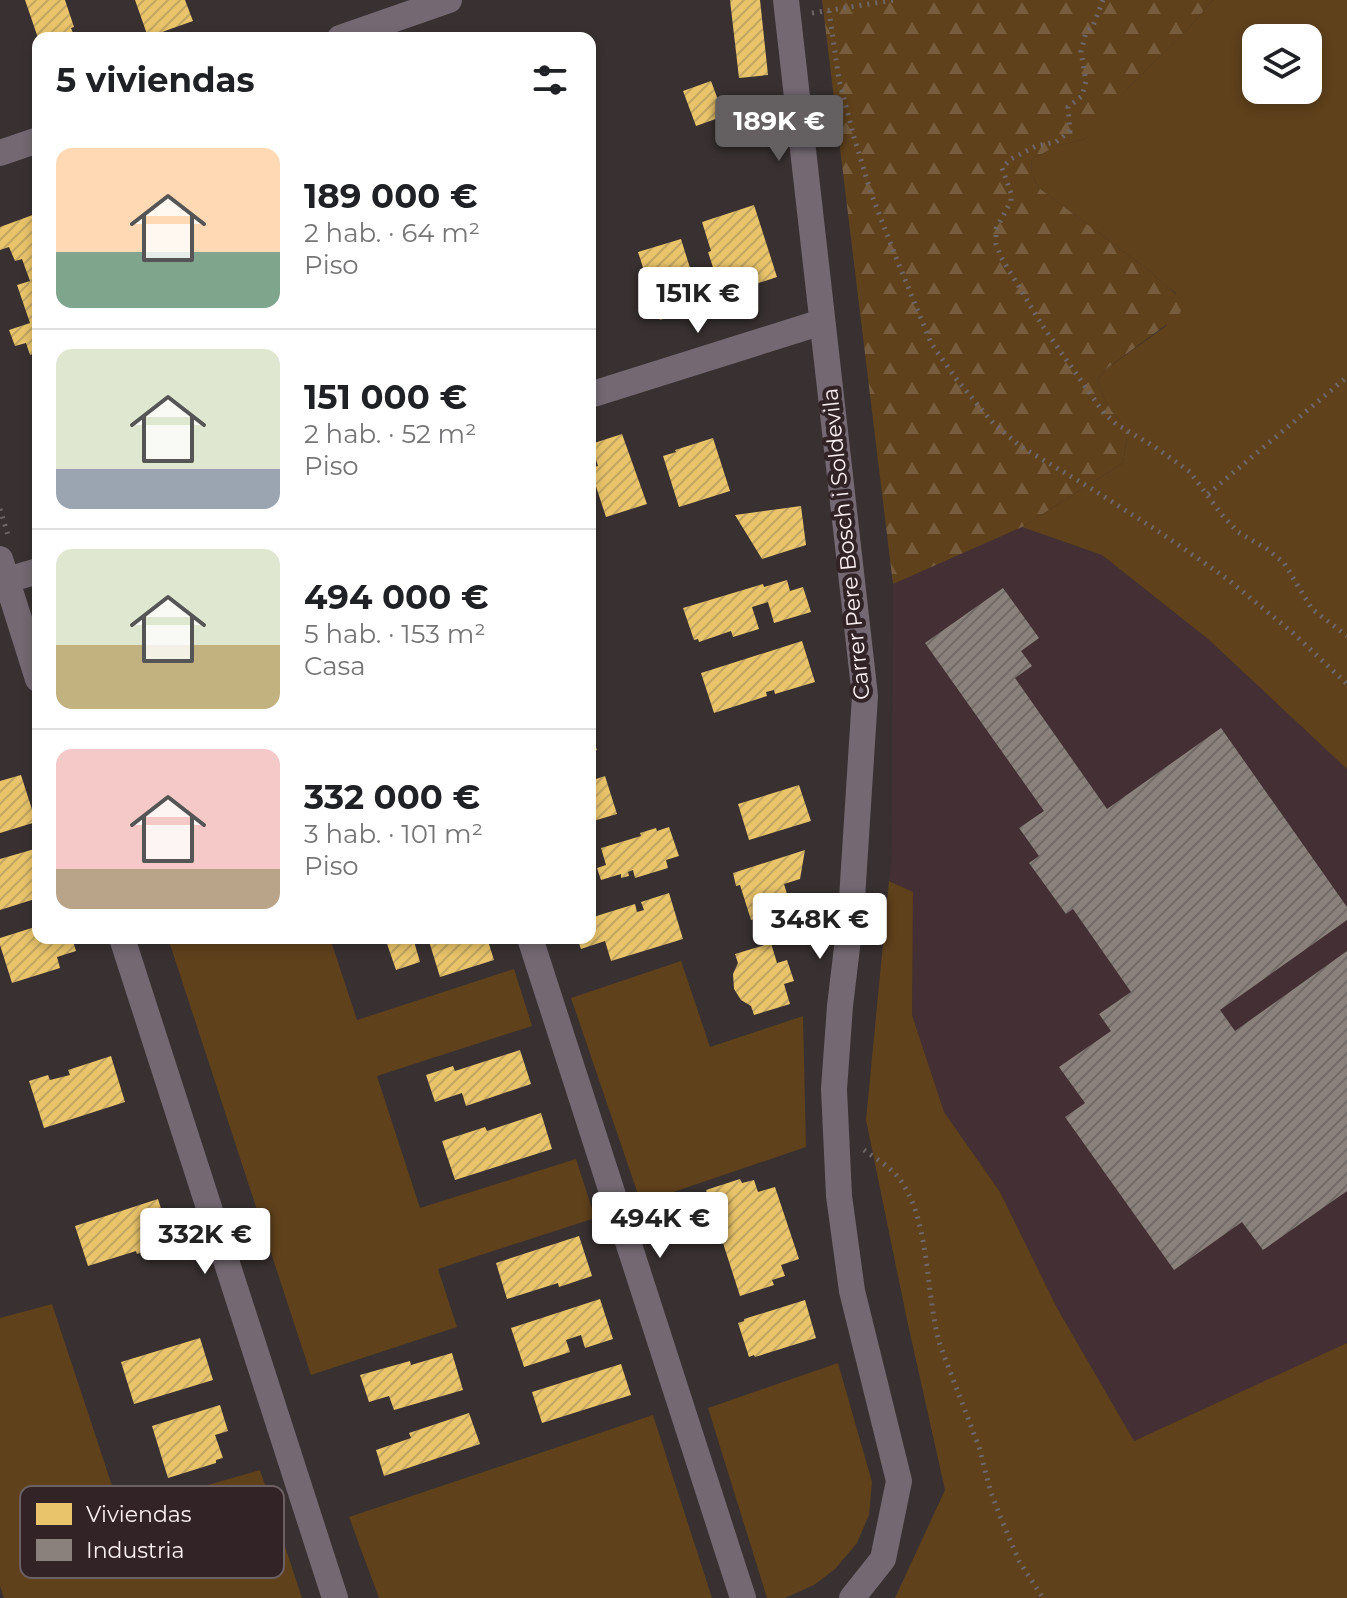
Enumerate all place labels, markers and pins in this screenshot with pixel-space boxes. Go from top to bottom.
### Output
pin: 189K € [714,95,844,163]
pin: 151K € [633,267,763,335]
pin: 348K € [755,893,885,961]
pin: 494K € [595,1192,725,1260]
pin: 332K € [140,1208,270,1276]

